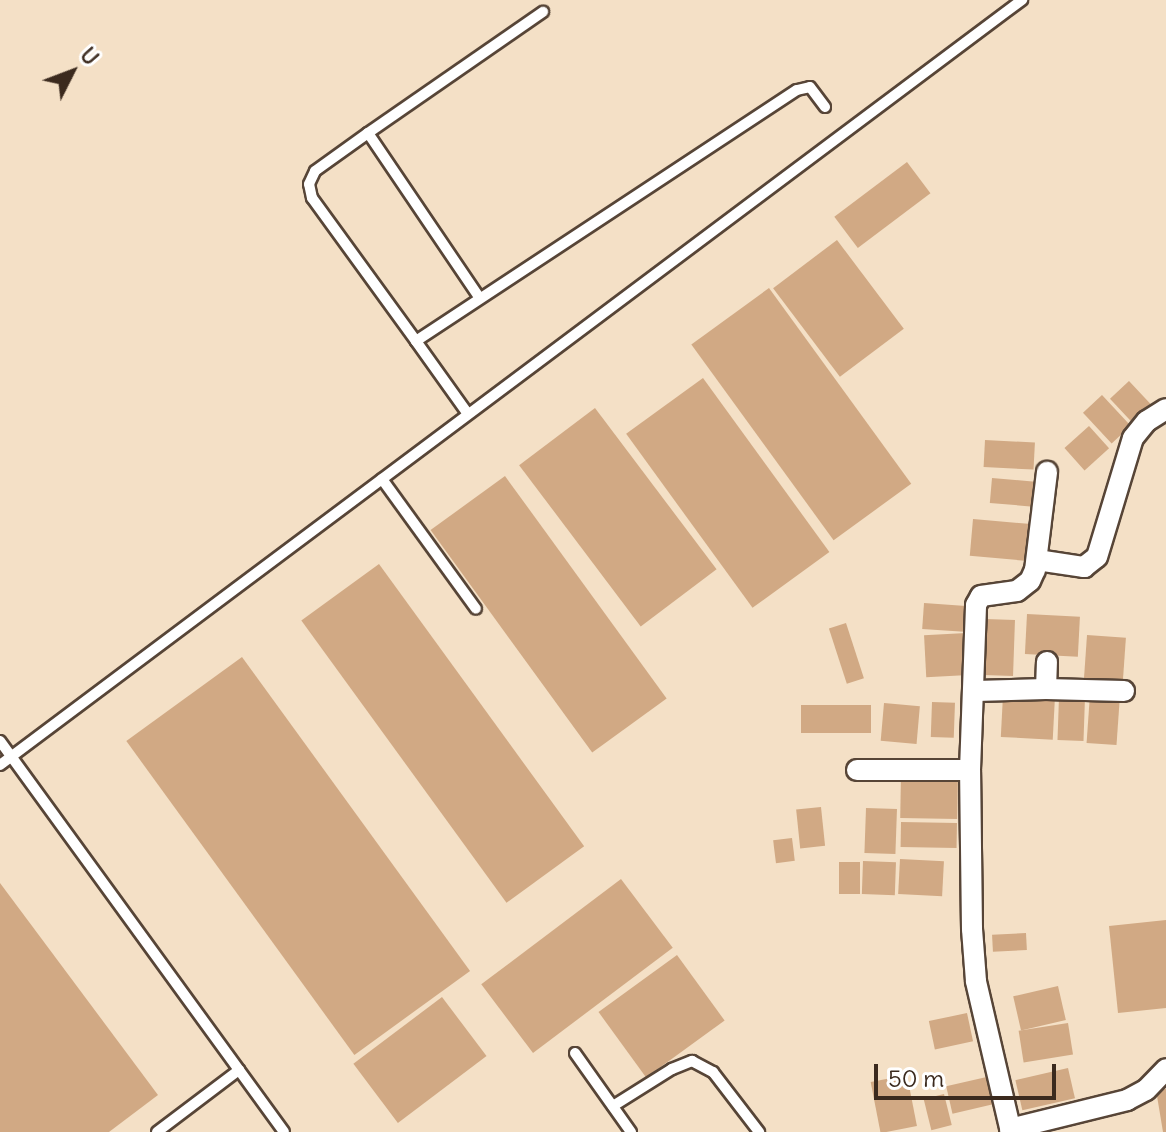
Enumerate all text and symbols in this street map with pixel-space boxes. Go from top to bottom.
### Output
north arrow [32,32,112,112]
text: U [74,41,105,71]
scale bar [878,1048,1060,1098]
text: 50 m [888,1063,944,1093]

